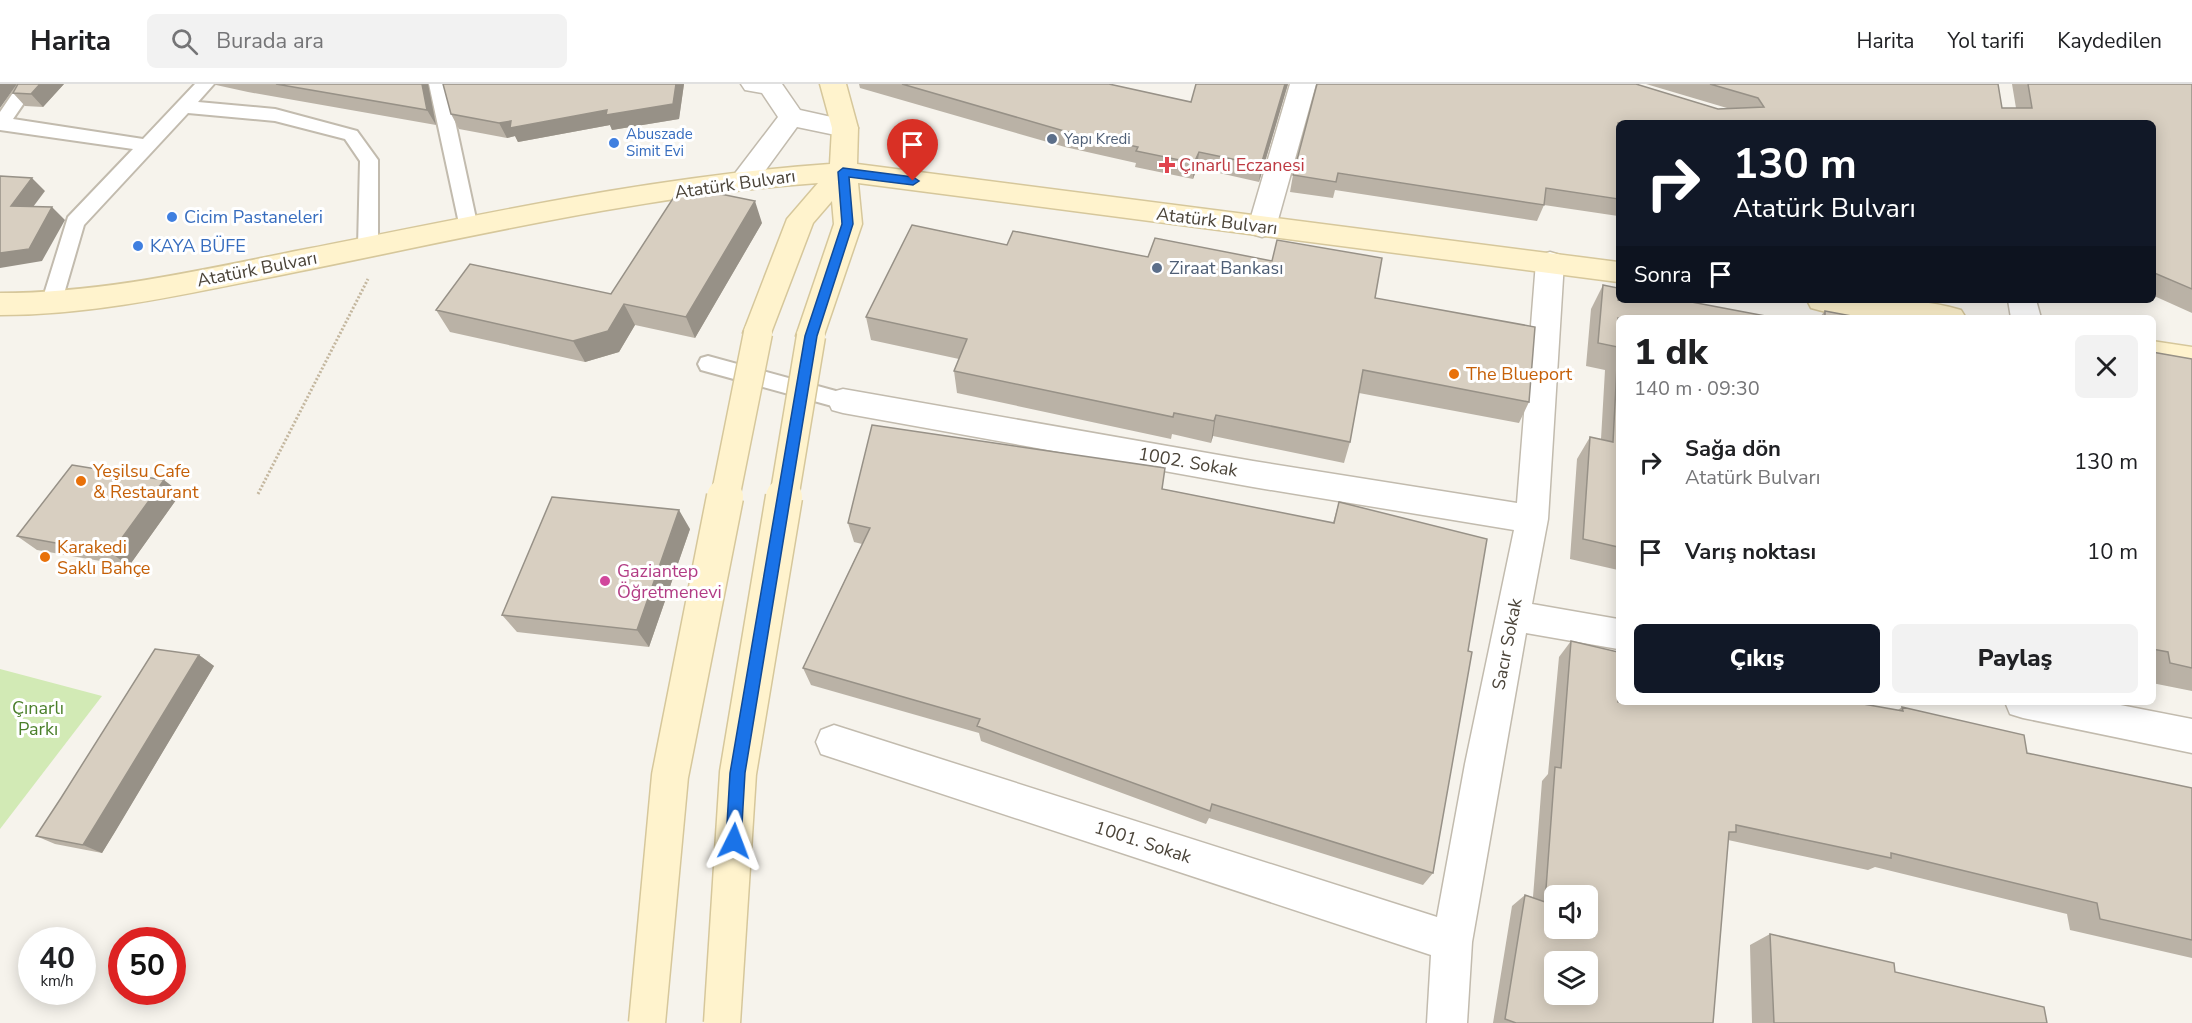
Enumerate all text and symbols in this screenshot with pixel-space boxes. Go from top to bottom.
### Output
search box [147,14,567,68]
text: Harita [30,22,111,60]
icon: search [168,25,201,58]
text: Burada ara [216,26,324,56]
text: Harita [1856,27,1914,55]
text: Yol tarifi [1947,27,2024,55]
text: Kaydedilen [2057,27,2162,55]
pin [887,119,938,181]
place label: Abuszade Simit Evi [626,124,693,161]
icon: arrive [896,128,929,161]
place label: Yapı Kredi [1063,129,1131,149]
marker: Yapı Kredi [1045,132,1059,146]
marker: Abuszade Simit Evi [607,136,621,150]
text: 130 m [1733,136,1857,193]
icon: right [1634,144,1712,222]
place label: Çınarlı Eczanesi [1179,153,1305,177]
marker: Çınarlı Eczanesi [1160,158,1174,172]
street label: Atatürk Bulvarı [673,164,797,204]
text: Atatürk Bulvarı [1733,190,1916,227]
street label: Atatürk Bulvarı [1155,202,1279,240]
place label: Cicim Pastaneleri [184,205,323,229]
marker: Cicim Pastaneleri [165,210,179,224]
place label: KAYA BÜFE [150,234,246,258]
marker: KAYA BÜFE [131,239,145,253]
street label: Atatürk Bulvarı [195,246,319,292]
place label: Ziraat Bankası [1169,256,1283,280]
icon: arrive [1704,258,1737,291]
text: Sonra [1634,260,1692,290]
marker: Ziraat Bankası [1150,261,1164,275]
text: 1 dk [1634,328,1708,377]
button: close [2075,335,2138,398]
place label: The Blueport [1466,362,1573,386]
marker: The Blueport [1447,367,1461,381]
text: 140 m · 09:30 [1634,375,1760,402]
text: Sağa dön [1685,434,1781,464]
street label: 1002. Sokak [1136,441,1241,483]
icon: right [1634,446,1667,479]
text: 130 m [2074,447,2138,477]
place label: Yeşilsu Cafe & Restaurant [92,459,199,504]
text: Atatürk Bulvarı [1685,464,1820,491]
marker: Yeşilsu Cafe & Restaurant [74,474,88,488]
place label: Karakedi Saklı Bahçe [57,535,150,580]
icon: arrive [1634,536,1667,569]
text: Varış noktası [1685,537,1816,567]
text: 10 m [2087,537,2138,567]
marker: Karakedi Saklı Bahçe [38,550,52,564]
place label: Gaziantep Öğretmenevi [617,559,722,604]
marker: Gaziantep Öğretmenevi [598,574,612,588]
street label: Sacır Sokak [1486,595,1528,692]
button: Çıkış [1634,624,1880,693]
button: Paylaş [1892,624,2138,693]
park label: Çınarlı Parkı [12,696,64,741]
position arrow [702,809,766,873]
street label: 1001. Sokak [1092,815,1195,869]
map controls [1544,885,1598,1005]
button: sound [1544,885,1598,939]
speed limit sign: 50 [108,927,186,1005]
text: 40 [39,938,75,979]
button: layers [1544,951,1598,1005]
text: km/h [40,971,74,991]

